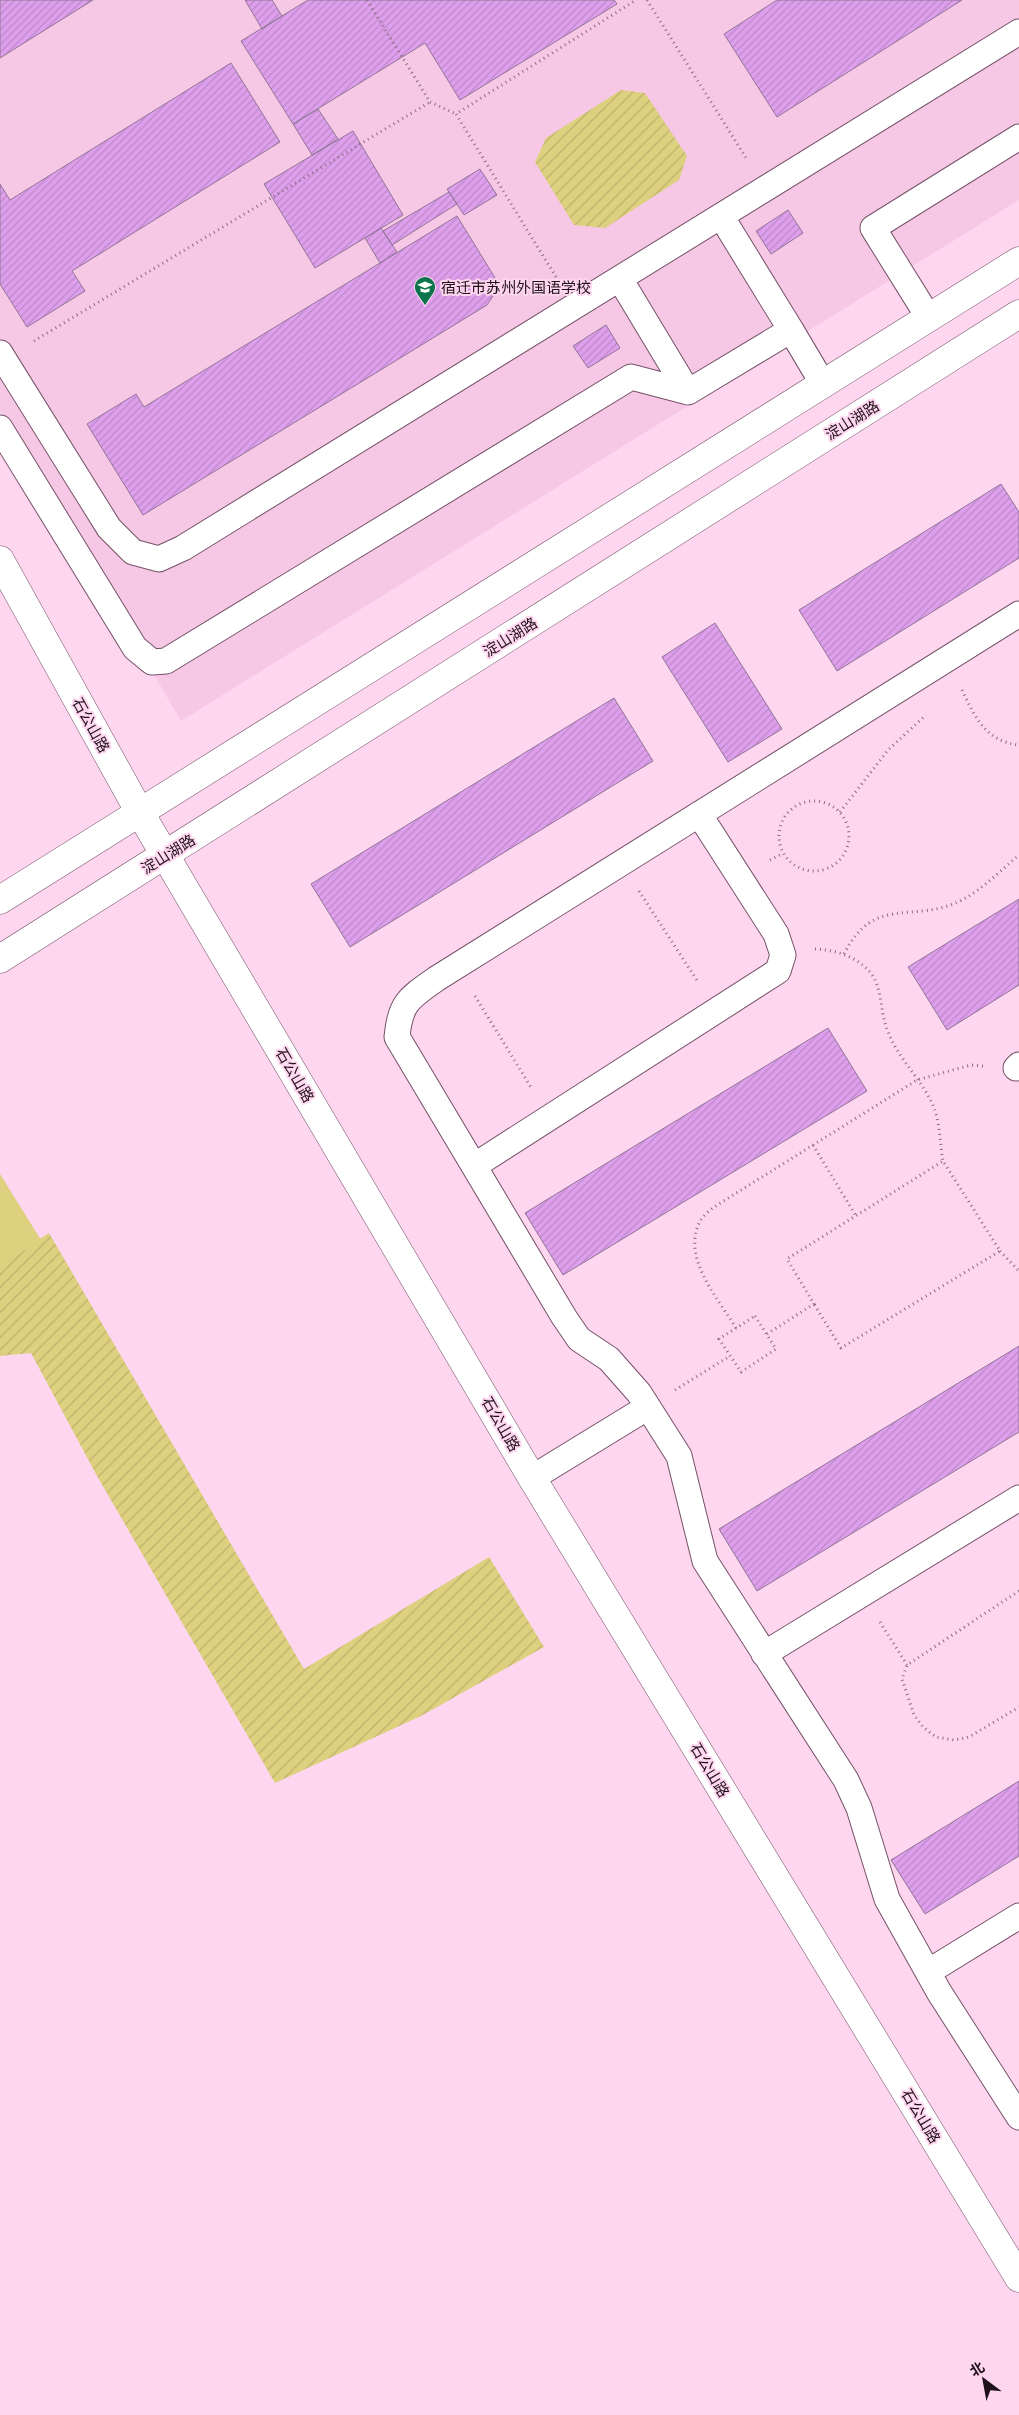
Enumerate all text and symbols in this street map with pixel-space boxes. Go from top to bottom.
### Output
school or university icon: 宿迁市苏州外国语学校 [413,275,437,306]
place label: 宿迁市苏州外国语学校 [441,277,591,298]
street label: 淀山湖路 [821,395,883,445]
street label: 淀山湖路 [479,612,541,662]
street label: 石公山路 [67,694,115,756]
street label: 淀山湖路 [137,829,199,879]
street label: 石公山路 [271,1044,319,1106]
street label: 石公山路 [477,1393,525,1455]
street label: 石公山路 [686,1739,734,1801]
street label: 石公山路 [897,2085,945,2147]
north arrow [959,2355,1009,2405]
text: 北 [966,2358,988,2380]

